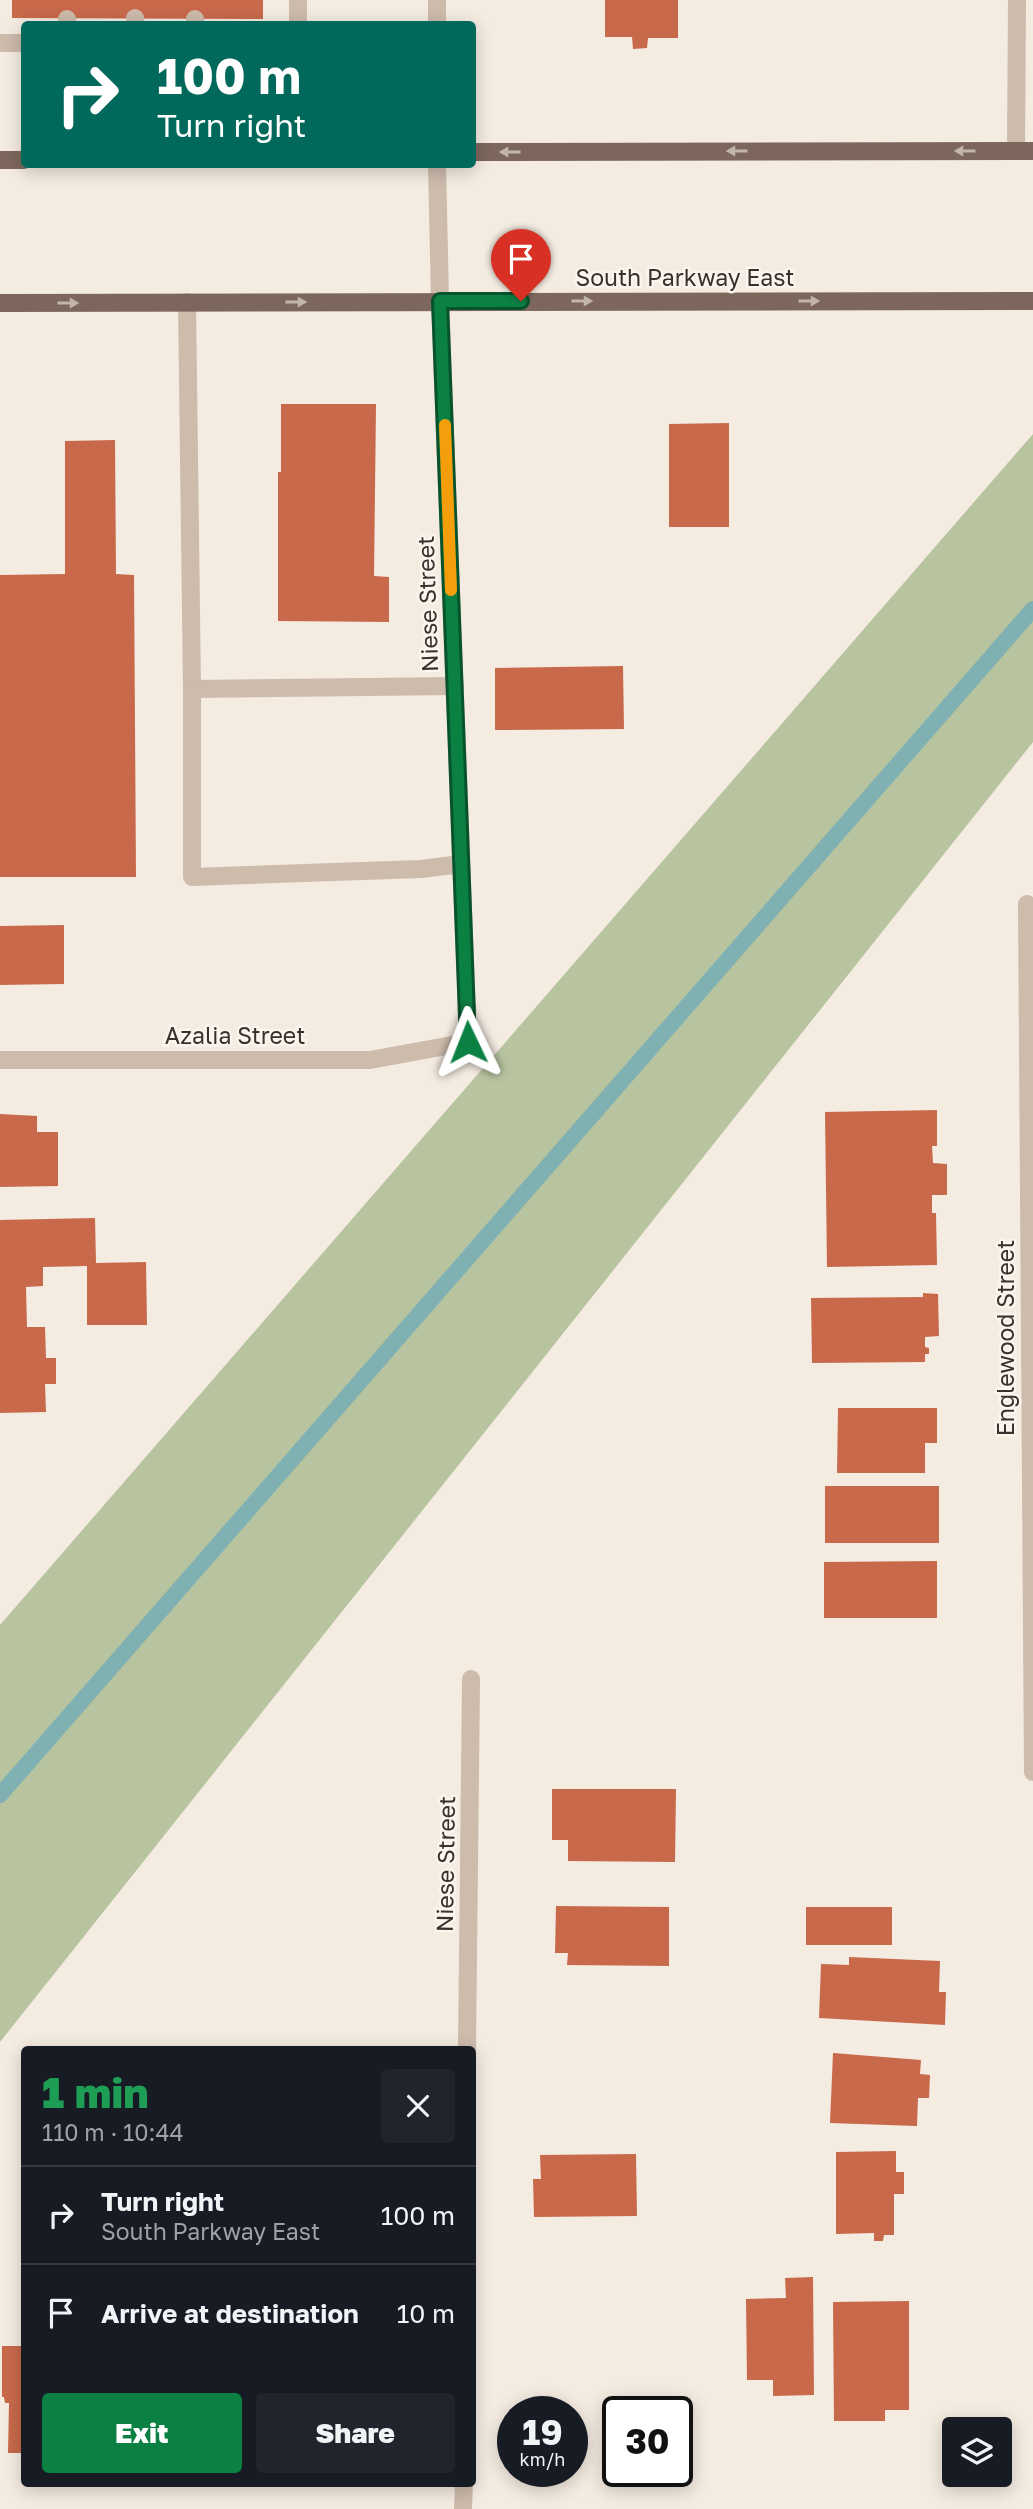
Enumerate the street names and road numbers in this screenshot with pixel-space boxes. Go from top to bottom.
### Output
street label: South Parkway East [575,263,795,291]
street label: Niese Street [411,535,443,673]
street label: Azalia Street [165,1021,305,1049]
street label: Englewood Street [991,1240,1019,1436]
street label: Niese Street [430,1796,460,1932]

